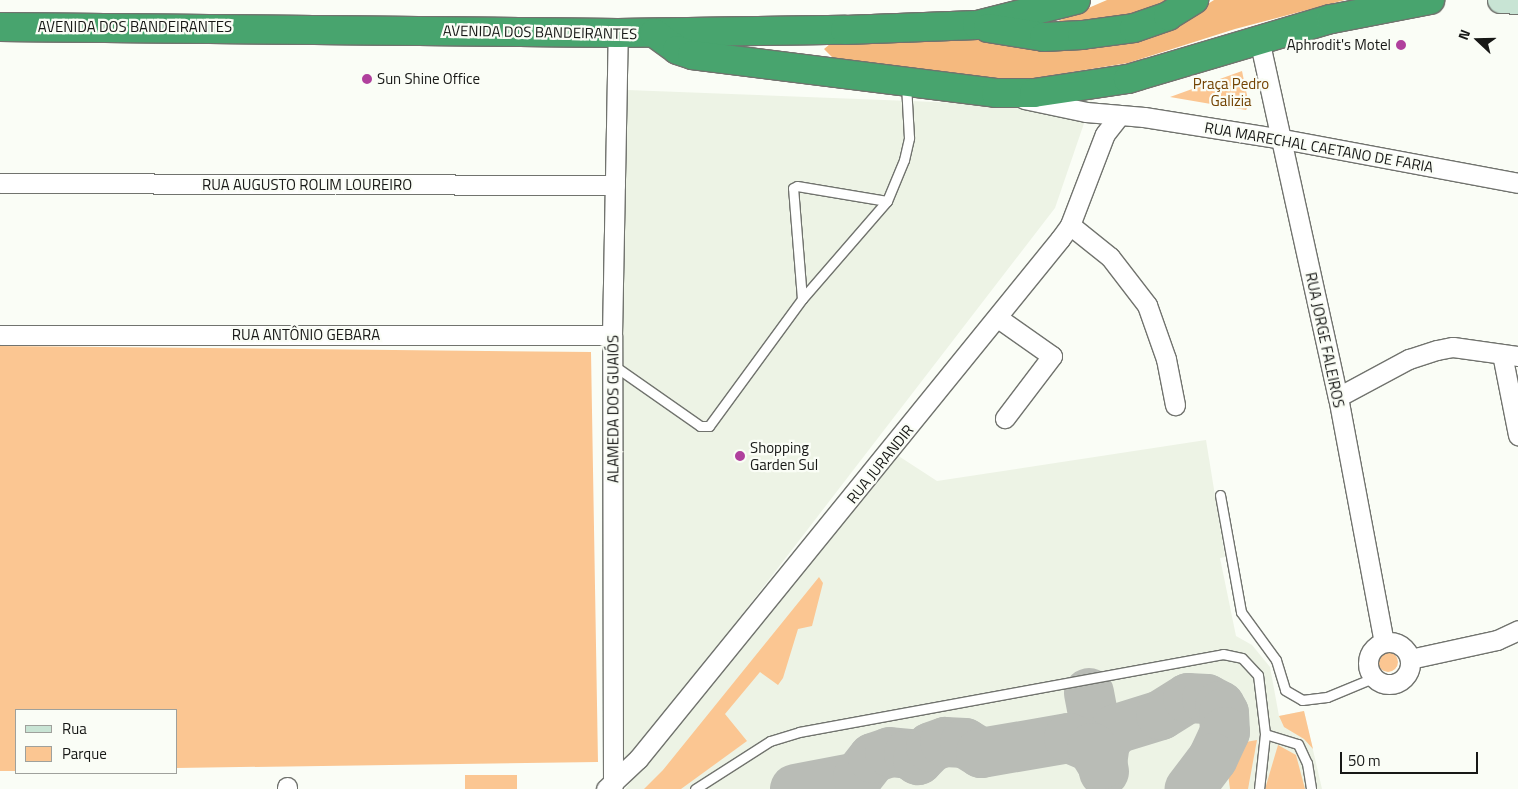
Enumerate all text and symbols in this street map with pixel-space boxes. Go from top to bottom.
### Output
north arrow [1453,15,1503,65]
street label: AVENIDA DOS BANDEIRANTES [38,18,232,36]
street label: AVENIDA DOS BANDEIRANTES [443,21,637,43]
text: N [1452,26,1475,43]
place label: Aphrodit's Motel [1287,36,1391,54]
marker: Aphrodit's Motel [1395,39,1407,51]
place label: Sun Shine Office [377,70,480,88]
marker: Sun Shine Office [361,73,373,85]
park label: Praça Pedro Galizia [1193,74,1269,109]
street label: RUA MARECHAL CAETANO DE FARIA [1203,118,1435,176]
street label: RUA AUGUSTO ROLIM LOUREIRO [202,176,412,194]
street label: RUA JORGE FALEIROS [1302,271,1348,409]
street label: RUA ANTÔNIO GEBARA [232,326,380,344]
street label: ALAMEDA DOS GUAIÓS [604,335,622,483]
street label: RUA JURANDIR [843,421,917,507]
place label: Shopping Garden Sul [750,438,818,473]
marker: Shopping Garden Sul [734,450,746,462]
legend [15,709,178,774]
text: Rua [62,717,87,740]
text: Parque [62,742,107,765]
scale bar [1343,742,1480,774]
text: 50 m [1348,749,1381,772]

